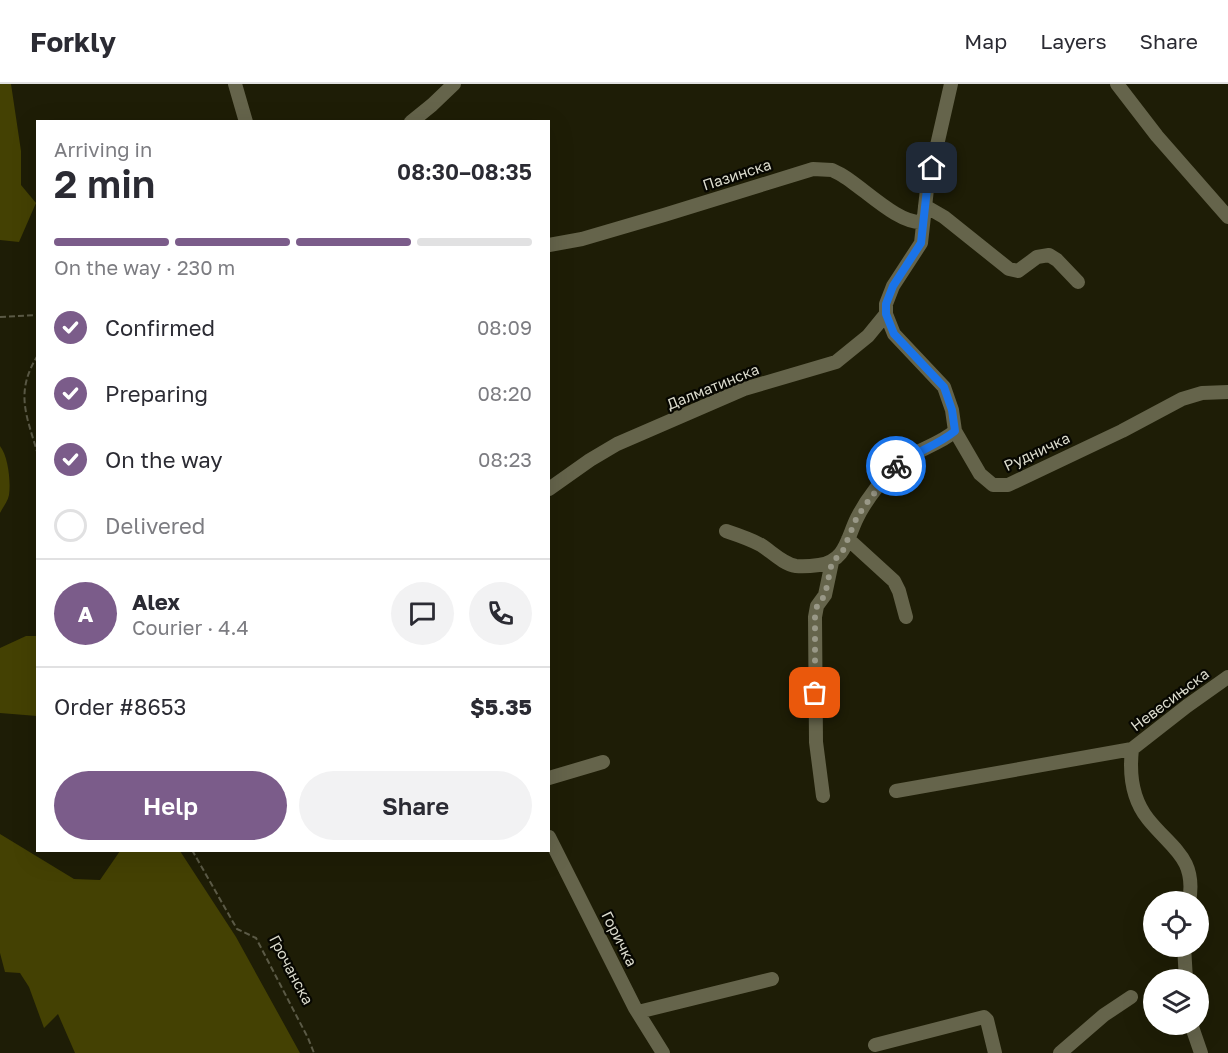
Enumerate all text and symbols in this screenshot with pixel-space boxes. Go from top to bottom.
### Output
text: Forkly [30,25,116,58]
text: Map [964,28,1007,54]
text: Layers [1040,28,1107,54]
text: Share [1140,28,1198,54]
text: Arriving in [54,137,152,161]
pin [906,142,957,193]
icon: home [915,151,948,184]
street label: Пазинска [700,155,773,194]
text: 08:30–08:35 [397,158,532,185]
text: 2 min [54,160,155,207]
text: On the way · 230 m [54,255,235,279]
icon: check [54,311,87,344]
text: Confirmed [105,314,215,341]
text: 08:09 [477,315,532,339]
street label: Далматинска [664,359,761,413]
icon: check [54,377,87,410]
text: Preparing [105,380,208,407]
text: 08:20 [477,381,532,405]
street label: Рудничка [1001,428,1072,474]
courier [866,436,926,496]
icon: check [54,443,87,476]
text: On the way [105,446,223,473]
text: 08:23 [478,447,532,471]
icon: bike [880,450,913,483]
text: Delivered [105,512,205,539]
button: chat [391,582,454,645]
button: phone [469,582,532,645]
text: Alex [132,588,180,615]
text: A [78,600,93,627]
text: Courier · 4.4 [132,615,249,639]
street label: Невесињска [1127,664,1212,734]
pin [789,667,840,718]
icon: bag [798,676,831,709]
text: Order #8653 [54,693,186,720]
text: $5.35 [470,693,532,720]
button: Help [54,771,287,840]
button: Share [299,771,532,840]
map controls [1143,891,1209,1035]
button: locate [1143,891,1209,957]
street label: Горичка [598,908,641,969]
street label: Грочанска [266,932,318,1007]
button: layers [1143,969,1209,1035]

